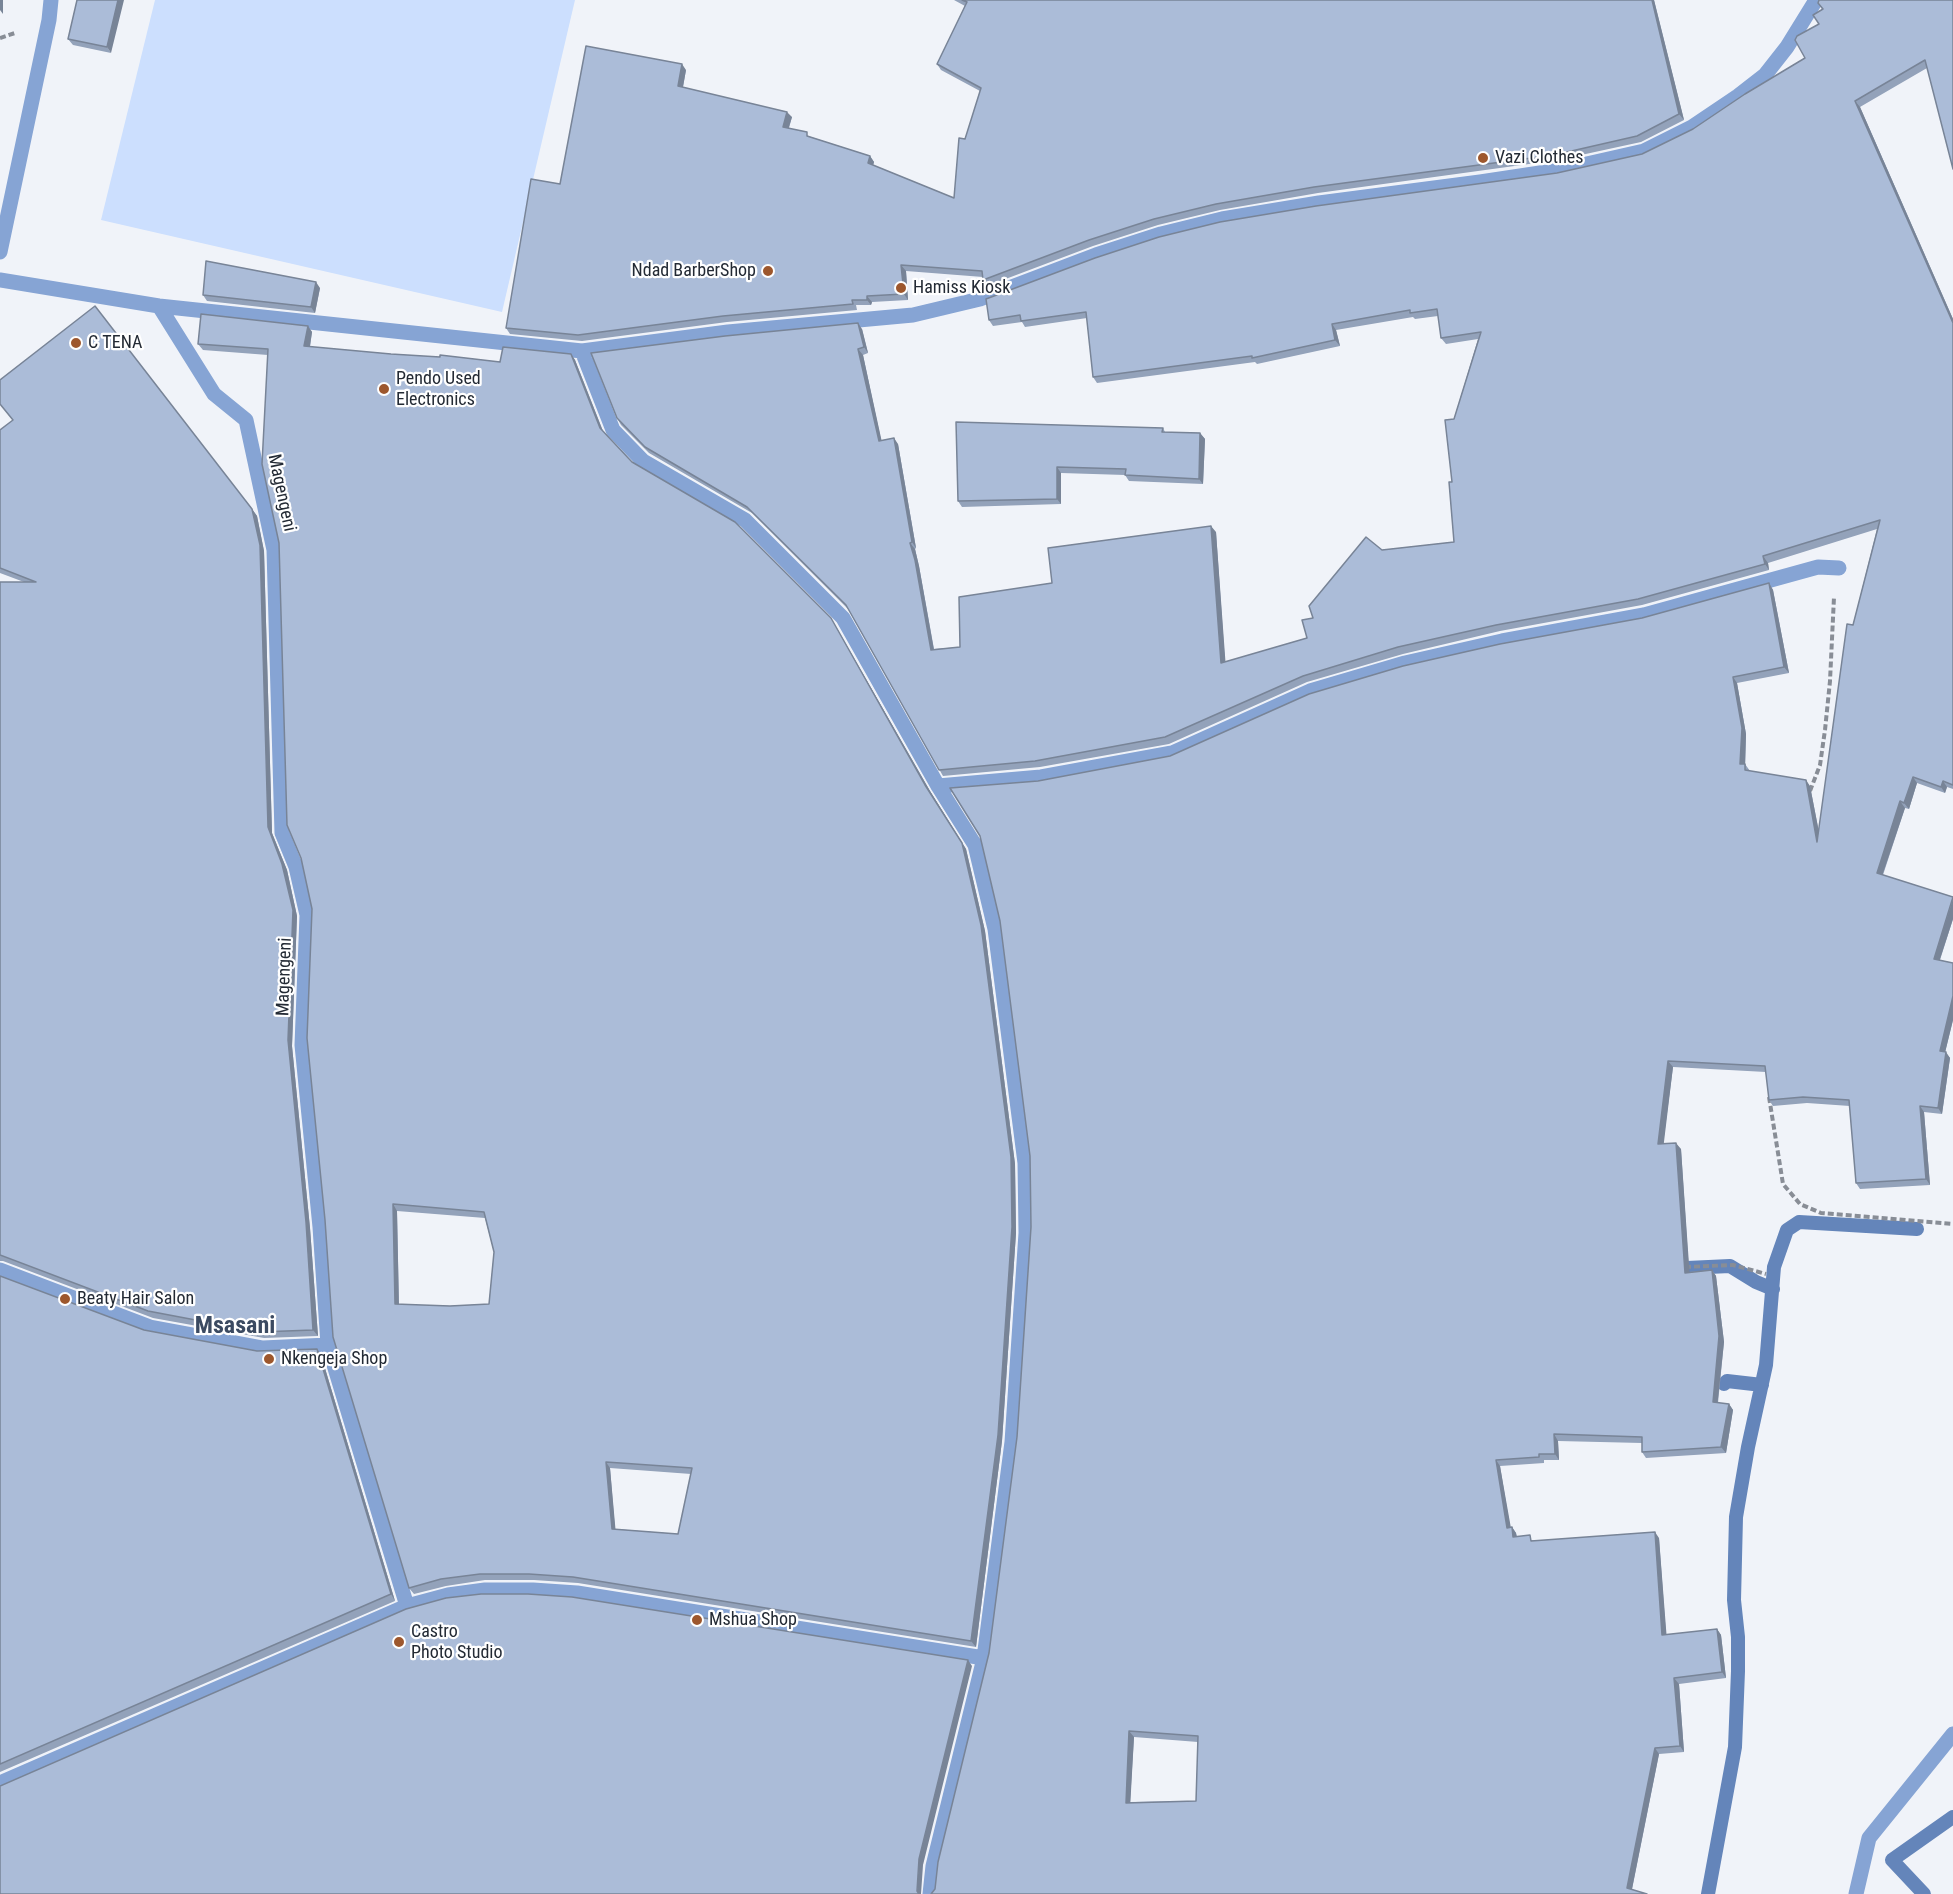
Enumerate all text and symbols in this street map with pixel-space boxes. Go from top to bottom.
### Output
place label: Vazi Clothes [1495,147,1584,169]
marker: Vazi Clothes [1476,151,1490,165]
place label: Ndad BarberShop [632,260,756,282]
marker: Ndad BarberShop [761,264,775,278]
place label: Hamiss Kiosk [913,277,1010,299]
marker: Hamiss Kiosk [894,281,908,295]
place label: C TENA [88,332,142,354]
marker: C TENA [69,336,83,350]
place label: Pendo Used Electronics [396,368,481,410]
marker: Pendo Used Electronics [377,382,391,396]
street label: Magengeni [262,452,300,534]
street label: Magengeni [273,937,297,1017]
place label: Beaty Hair Salon [77,1288,194,1310]
marker: Beaty Hair Salon [58,1292,72,1306]
district label: Msasani [195,1313,275,1341]
place label: Nkengeja Shop [281,1348,387,1370]
marker: Nkengeja Shop [262,1352,276,1366]
place label: Mshua Shop [709,1609,797,1631]
marker: Mshua Shop [690,1613,704,1627]
place label: Castro Photo Studio [411,1621,502,1664]
marker: Castro Photo Studio [392,1635,406,1649]

